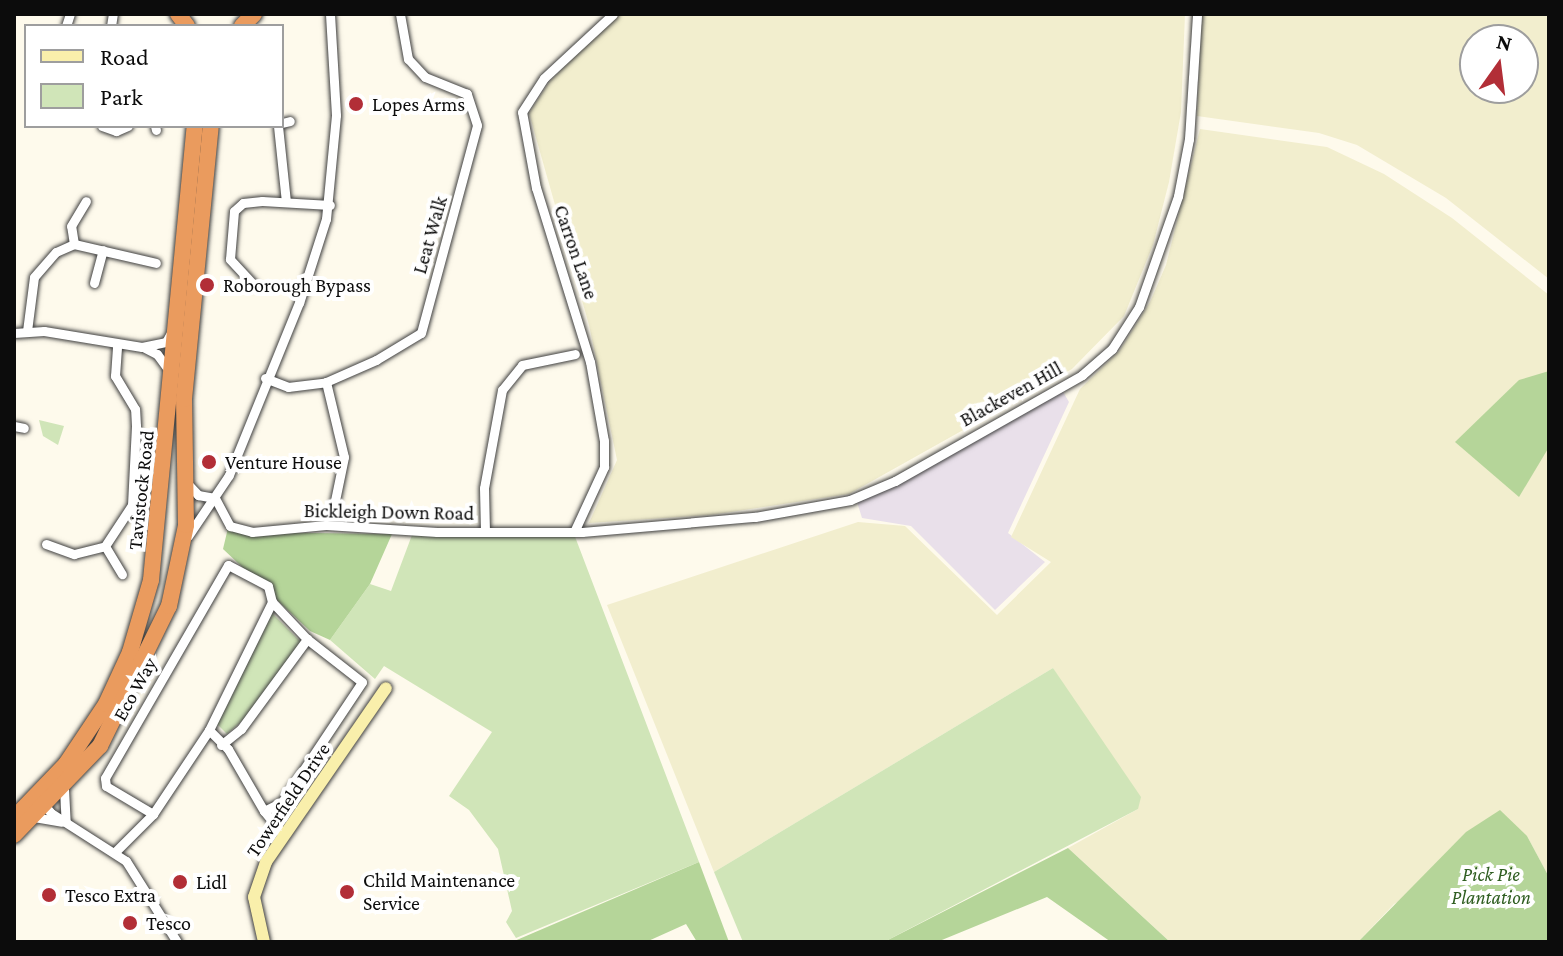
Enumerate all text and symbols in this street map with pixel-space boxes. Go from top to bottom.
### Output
legend [24,24,284,128]
north arrow [1459,24,1539,104]
text: N [1494,28,1515,56]
text: Road [100,43,149,70]
text: Park [100,83,143,110]
place label: Lopes Arms [372,92,465,116]
marker: Lopes Arms [347,95,365,113]
street label: Leat Walk [407,193,453,277]
street label: Carron Lane [549,202,603,302]
place label: Roborough Bypass [223,273,371,297]
marker: Roborough Bypass [198,276,216,294]
street label: Blackeven Hill [956,356,1066,432]
street label: Tavistock Road [123,429,159,551]
place label: Venture House [225,450,342,474]
marker: Venture House [200,453,218,471]
street label: Bickleigh Down Road [304,499,474,525]
street label: Eco Way [108,653,162,725]
street label: Towerfield Drive [241,738,335,862]
park label: Pick Pie Plantation [1451,863,1531,910]
place label: Child Maintenance Service [363,868,515,915]
place label: Lidl [196,870,227,894]
marker: Lidl [171,873,189,891]
place label: Tesco Extra [65,883,156,907]
marker: Child Maintenance Service [338,883,356,901]
marker: Tesco Extra [40,886,58,904]
place label: Tesco [146,911,191,935]
marker: Tesco [121,914,139,932]

